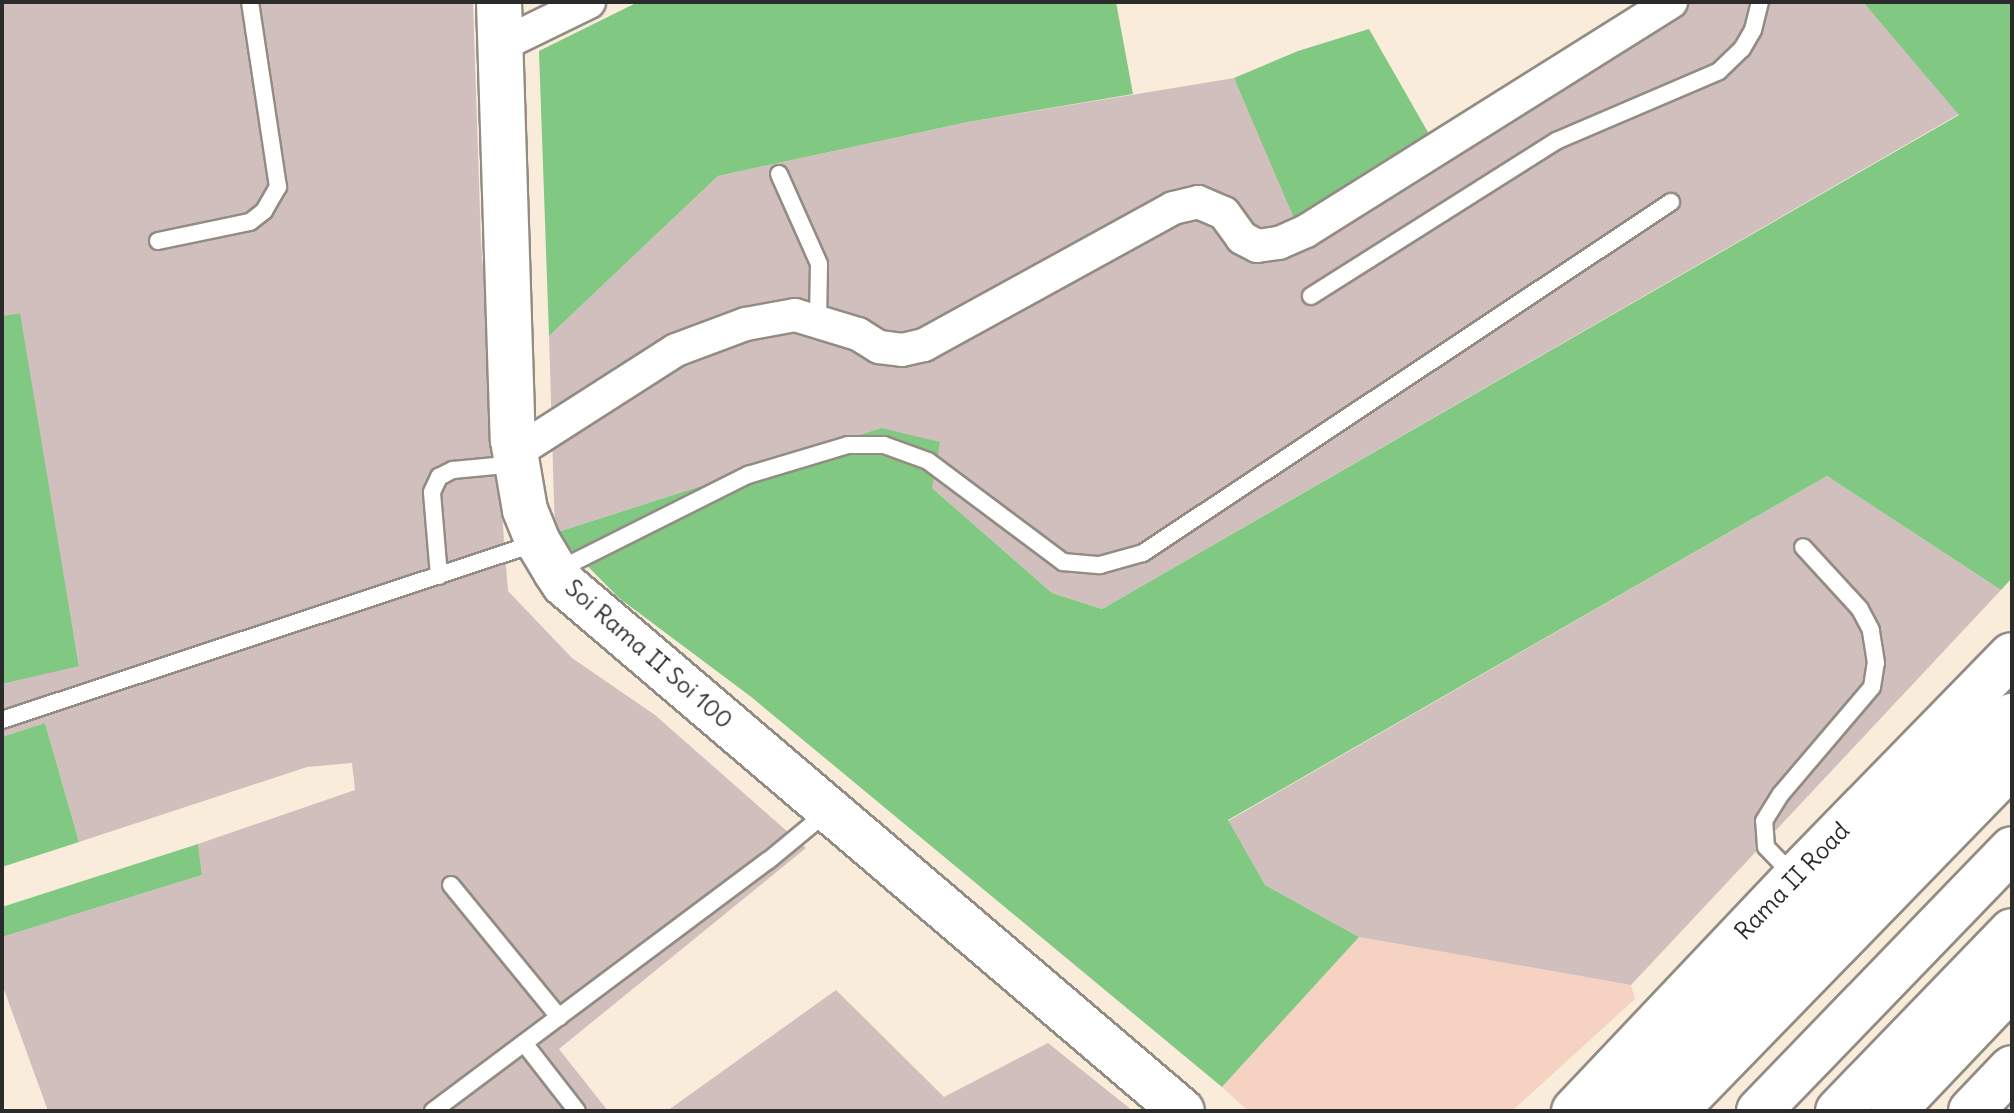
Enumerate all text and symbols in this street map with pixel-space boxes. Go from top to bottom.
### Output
street label: Soi Rama II Soi 100 [559,573,739,735]
street label: Rama II Road [1729,816,1855,946]

